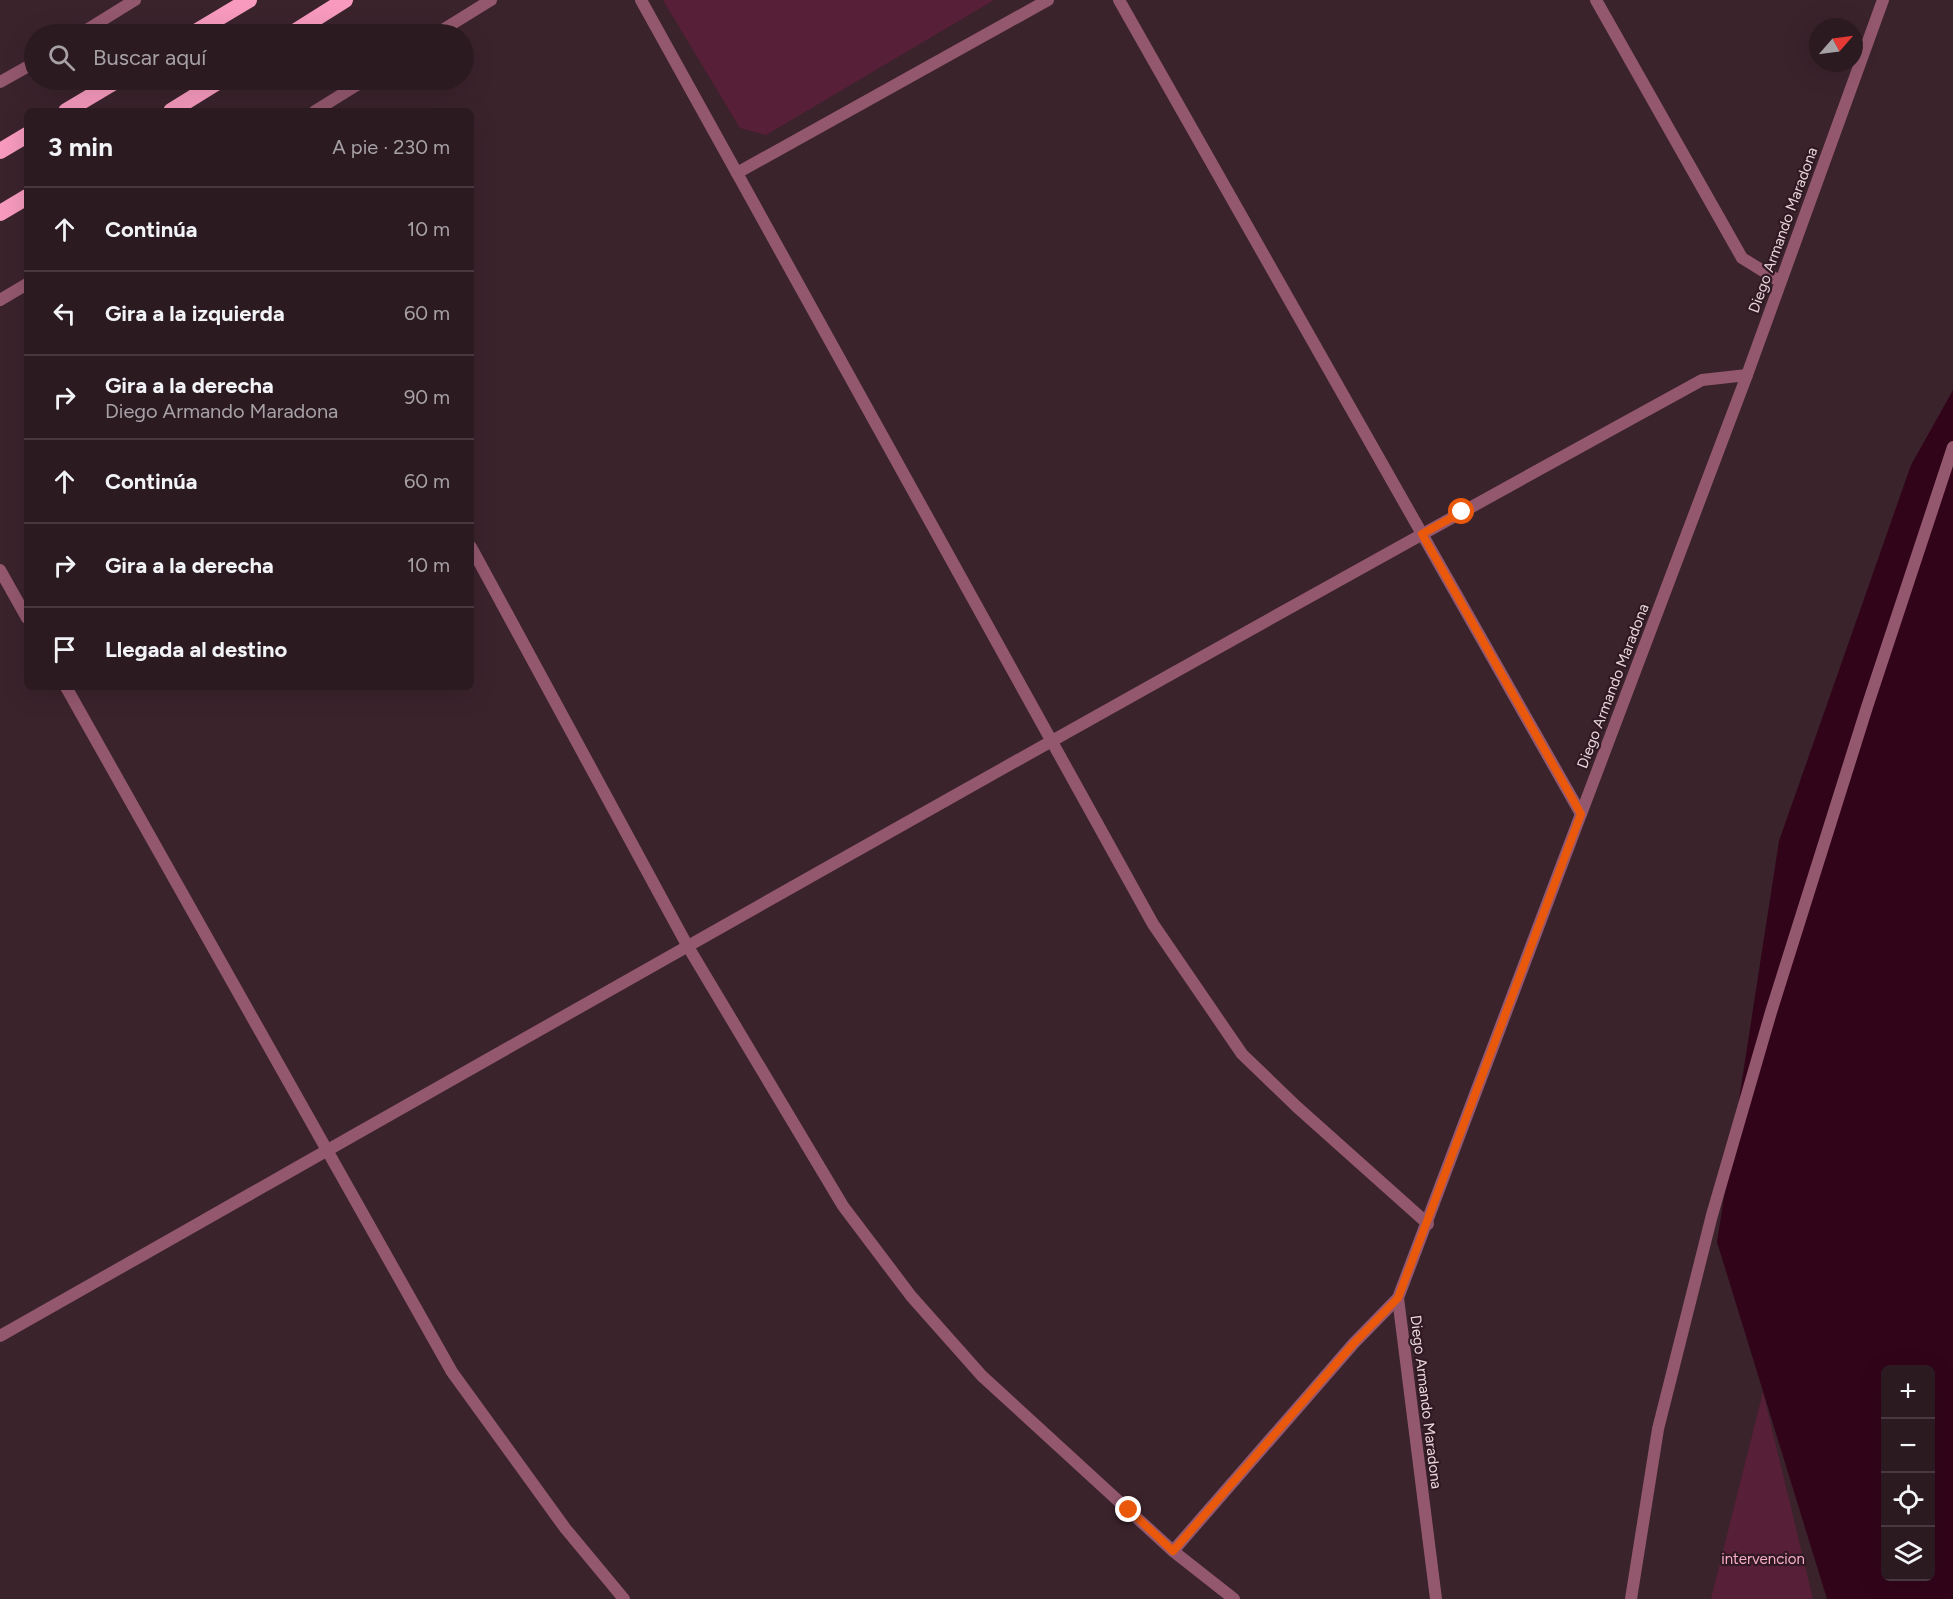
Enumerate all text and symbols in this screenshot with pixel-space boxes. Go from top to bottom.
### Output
north arrow [1809,18,1863,72]
search box [24,24,474,90]
icon: search [45,41,78,74]
text: Buscar aquí [93,44,206,71]
text: 3 min [48,131,113,163]
text: A pie · 230 m [332,135,450,159]
street label: Diego Armando Maradona [1745,145,1821,315]
icon: ahead [48,213,81,246]
text: Continúa [105,216,198,243]
text: 10 m [407,217,450,241]
icon: left [48,297,81,330]
text: Gira a la izquierda [105,300,285,327]
text: 60 m [404,301,450,325]
text: Gira a la derecha [105,372,274,399]
icon: right [48,381,81,414]
text: 90 m [404,385,450,409]
text: Diego Armando Maradona [105,399,338,423]
icon: ahead [48,465,81,498]
text: Continúa [105,468,198,495]
text: 60 m [404,469,450,493]
route start [1448,498,1474,524]
icon: right [48,549,81,582]
text: Gira a la derecha [105,552,274,579]
text: 10 m [407,553,450,577]
street label: Diego Armando Maradona [1573,601,1653,771]
icon: arrive [48,633,81,666]
text: Llegada al destino [105,636,287,663]
street label: Diego Armando Maradona [1406,1314,1446,1490]
map controls [1881,1365,1935,1581]
button: + [1881,1365,1935,1419]
button: − [1881,1419,1935,1473]
button: locate [1881,1473,1935,1527]
route end [1115,1496,1141,1522]
button: layers [1881,1527,1935,1581]
park label: intervencion [1721,1550,1805,1568]

